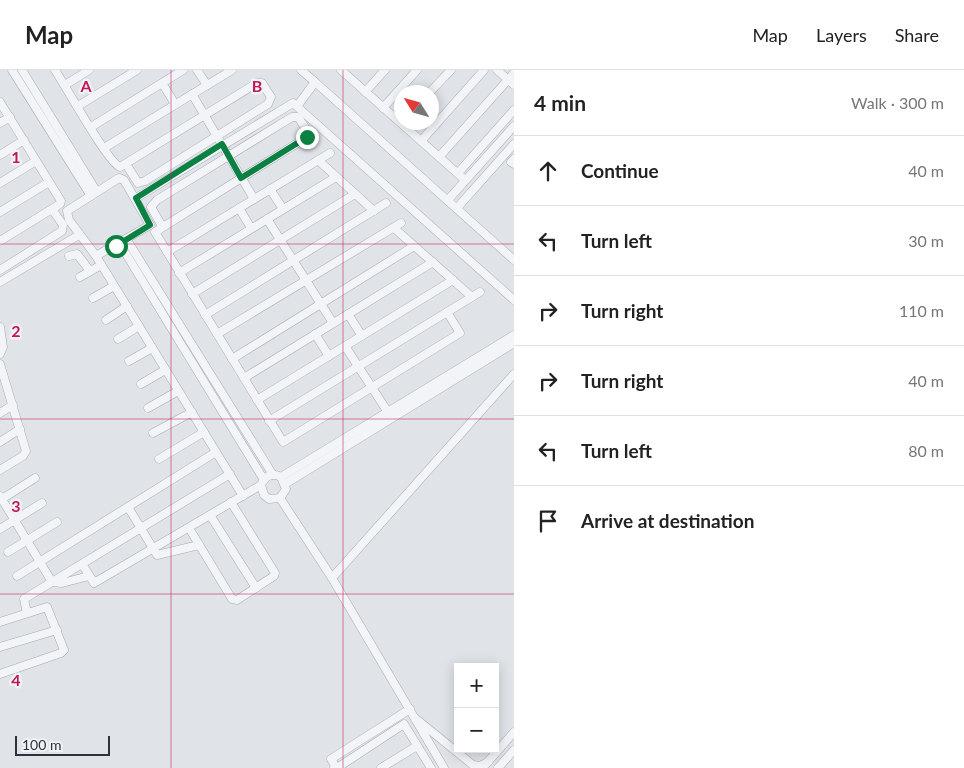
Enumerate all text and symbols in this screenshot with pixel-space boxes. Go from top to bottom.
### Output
text: Map [25,20,73,49]
text: Map [752,24,788,46]
text: Layers [816,24,867,46]
text: Share [895,24,939,46]
text: A [79,76,92,95]
text: B [252,76,262,95]
north arrow [394,85,439,130]
text: 4 min [534,90,586,115]
text: Walk · 300 m [851,93,944,112]
route end [296,126,319,149]
text: 1 [11,147,21,166]
icon: ahead [534,157,562,185]
text: Continue [581,159,659,182]
text: 40 m [908,161,944,180]
icon: left [534,227,562,255]
text: Turn left [581,229,652,252]
text: 30 m [908,231,944,250]
route start [105,235,128,258]
icon: right [534,297,562,325]
text: Turn right [581,299,663,322]
text: 110 m [899,301,944,320]
text: 2 [11,321,21,340]
icon: right [534,367,562,395]
text: Turn right [581,369,663,392]
text: 40 m [908,371,944,390]
icon: left [534,437,562,465]
text: Turn left [581,439,652,462]
text: 80 m [908,441,944,460]
text: 3 [11,496,21,515]
icon: arrive [534,507,562,535]
text: Arrive at destination [581,509,754,532]
map controls [454,663,499,753]
button: + [454,663,499,708]
text: 4 [11,670,21,689]
button: − [454,708,499,753]
scale bar [15,733,110,756]
text: 100 m [22,736,61,753]

